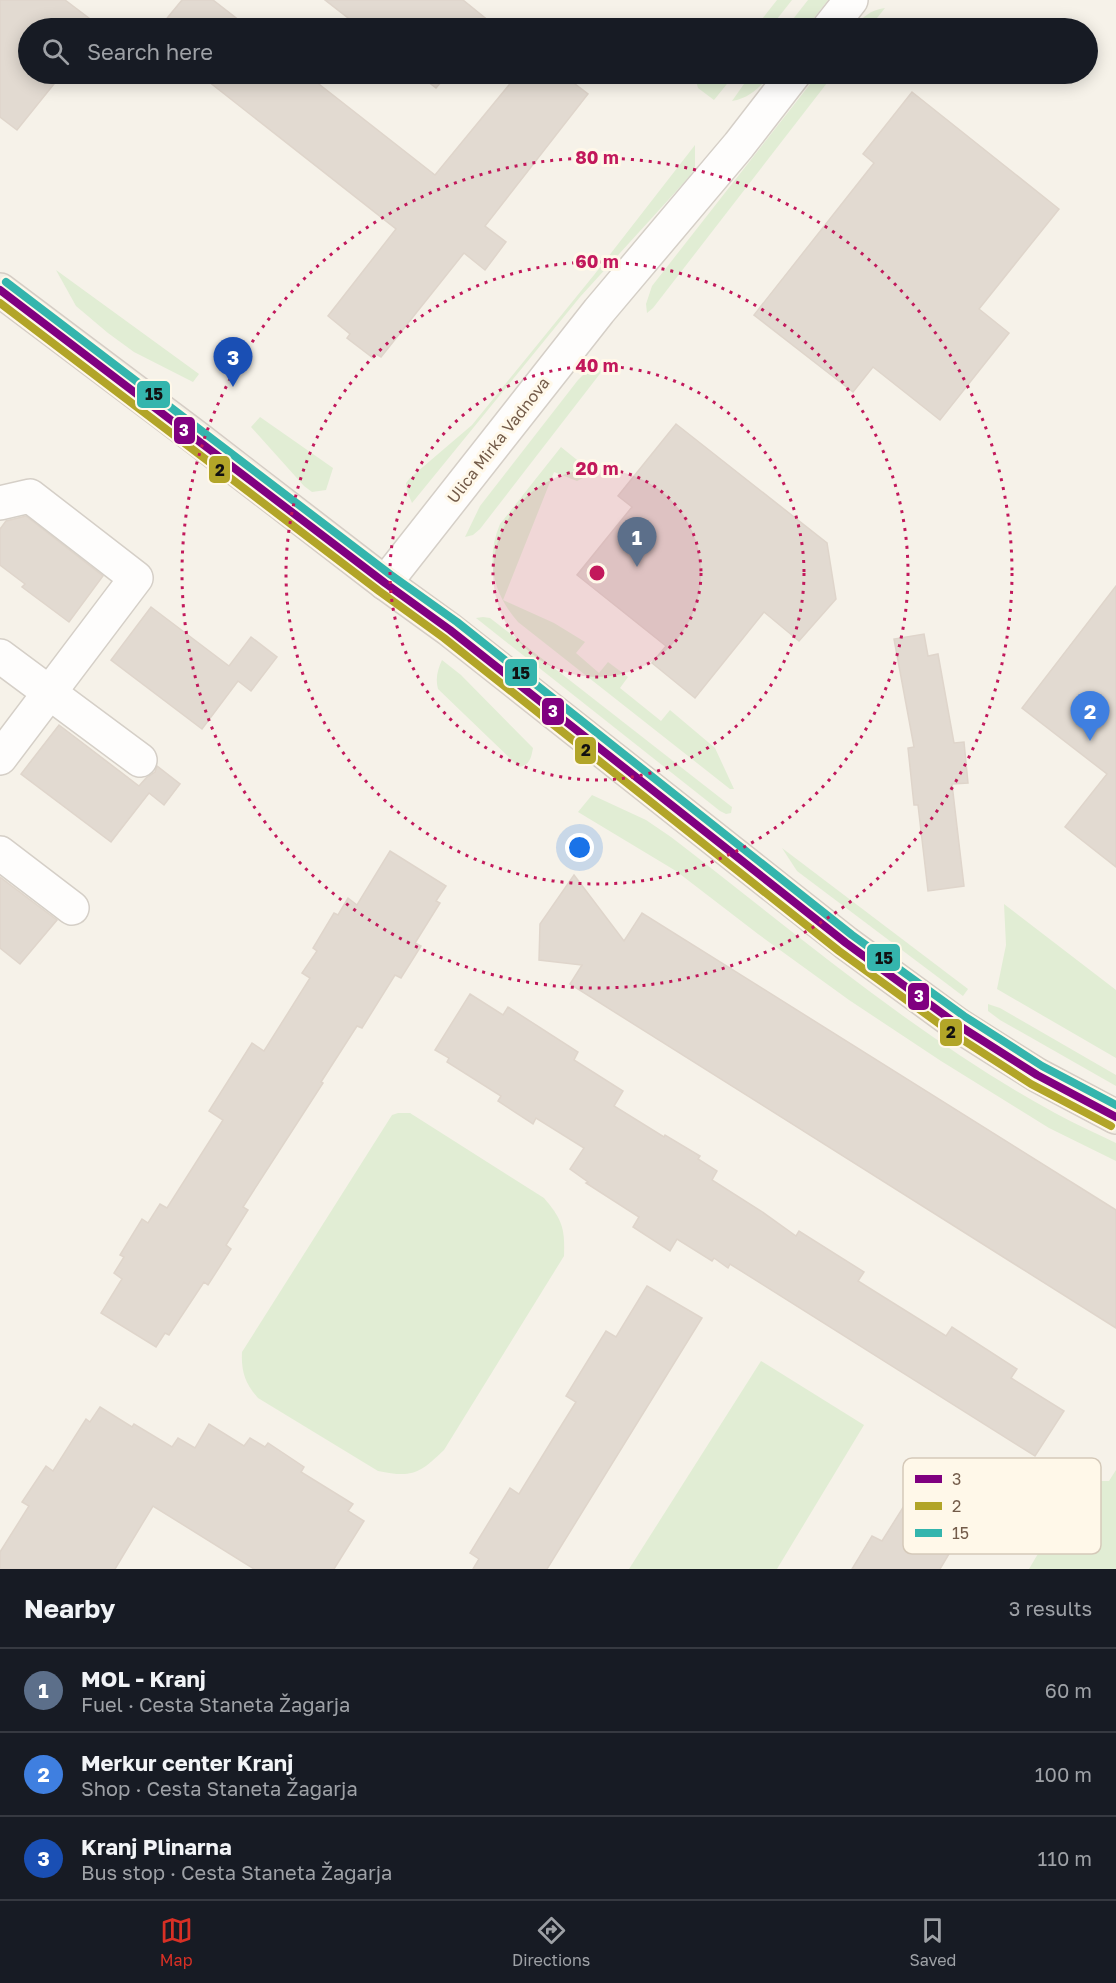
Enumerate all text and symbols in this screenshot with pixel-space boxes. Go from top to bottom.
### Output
search box [18,18,1098,84]
icon: search [39,35,72,68]
text: Search here [87,38,213,65]
text: 80 m [575,146,619,168]
text: 60 m [575,250,619,272]
pin: 3 [214,338,252,387]
text: 40 m [575,354,619,376]
street label: Ulica Mirka Vadnova [443,373,553,507]
line badge: 15 [136,380,171,409]
text: 15 [145,384,163,404]
line badge: 3 [173,416,196,445]
text: 3 [179,420,189,440]
line badge: 2 [208,455,231,484]
text: 20 m [576,457,618,479]
text: 2 [215,460,225,480]
pin: 1 [618,518,656,567]
centre of rings [587,563,607,583]
line badge: 15 [504,658,538,687]
text: 15 [512,663,530,683]
pin: 2 [1070,692,1110,741]
line badge: 3 [541,697,565,726]
text: 3 [548,701,558,721]
line badge: 2 [574,736,597,765]
text: 2 [581,740,591,760]
your location [565,833,594,862]
line badge: 15 [866,943,901,972]
text: 15 [875,948,893,968]
line badge: 3 [907,982,930,1011]
text: 3 [914,986,924,1006]
line badge: 2 [939,1018,963,1047]
text: 2 [946,1022,956,1042]
legend [903,1458,1101,1554]
text: 3 [952,1469,961,1489]
text: 2 [952,1496,961,1516]
text: 15 [952,1523,969,1543]
text: Nearby [24,1593,115,1624]
text: 3 results [1009,1596,1092,1620]
text: MOL - Kranj [81,1665,206,1692]
text: 1 [38,1678,49,1702]
text: 60 m [1045,1678,1092,1702]
text: Fuel · Cesta Staneta Žagarja [81,1692,350,1716]
text: Merkur center Kranj [81,1749,293,1776]
text: 2 [37,1762,50,1786]
text: 100 m [1035,1762,1092,1786]
text: Shop · Cesta Staneta Žagarja [81,1776,358,1800]
text: Kranj Plinarna [81,1833,232,1860]
text: 3 [37,1846,50,1870]
text: 110 m [1038,1846,1092,1870]
text: Bus stop · Cesta Staneta Žagarja [81,1860,392,1884]
tab: Map [160,1914,193,1970]
tab: Directions [512,1914,590,1970]
tab: Saved [910,1914,956,1970]

